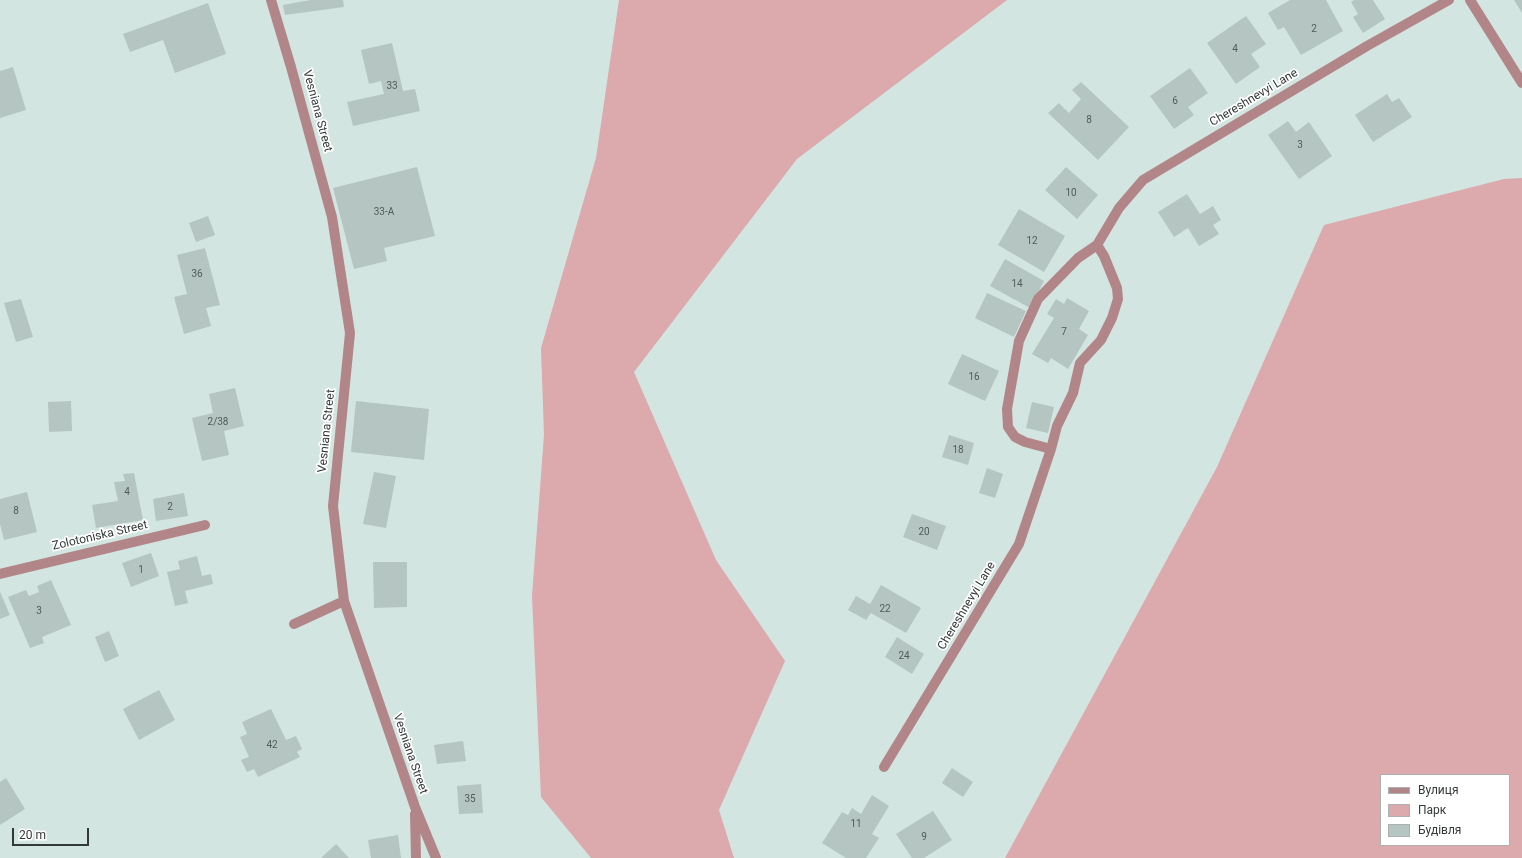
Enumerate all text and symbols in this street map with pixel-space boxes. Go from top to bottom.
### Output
house number: 2 [1311,23,1317,35]
house number: 4 [1232,43,1238,55]
street label: Chereshnevyi Lane [1207,66,1301,130]
street label: Vesniana Street [299,69,335,153]
house number: 33 [386,80,398,92]
house number: 6 [1172,95,1178,107]
house number: 8 [1086,114,1092,126]
house number: 3 [1297,139,1303,151]
house number: 10 [1065,187,1077,199]
house number: 33-А [374,206,394,218]
house number: 12 [1026,235,1038,247]
house number: 36 [191,268,203,280]
house number: 14 [1011,278,1023,290]
house number: 7 [1061,326,1067,338]
house number: 16 [968,371,980,383]
street label: Vesniana Street [315,389,339,473]
house number: 2/38 [208,416,228,428]
house number: 18 [952,444,964,456]
house number: 4 [124,486,130,498]
house number: 2 [167,501,173,513]
house number: 8 [13,505,19,517]
street label: Zolotoniska Street [51,518,149,554]
house number: 20 [918,526,930,538]
street label: Chereshnevyi Lane [935,559,999,653]
house number: 1 [138,564,144,576]
house number: 22 [879,603,891,615]
house number: 3 [36,605,42,617]
house number: 24 [898,650,910,662]
street label: Vesniana Street [390,712,430,796]
house number: 42 [266,739,278,751]
legend [1380,774,1510,846]
text: Вулиця [1418,783,1459,797]
house number: 35 [464,793,476,805]
text: Парк [1418,803,1446,817]
house number: 11 [850,818,862,830]
scale bar [14,820,91,846]
text: Будівля [1418,823,1461,837]
text: 20 m [19,828,46,842]
house number: 9 [921,831,927,843]

